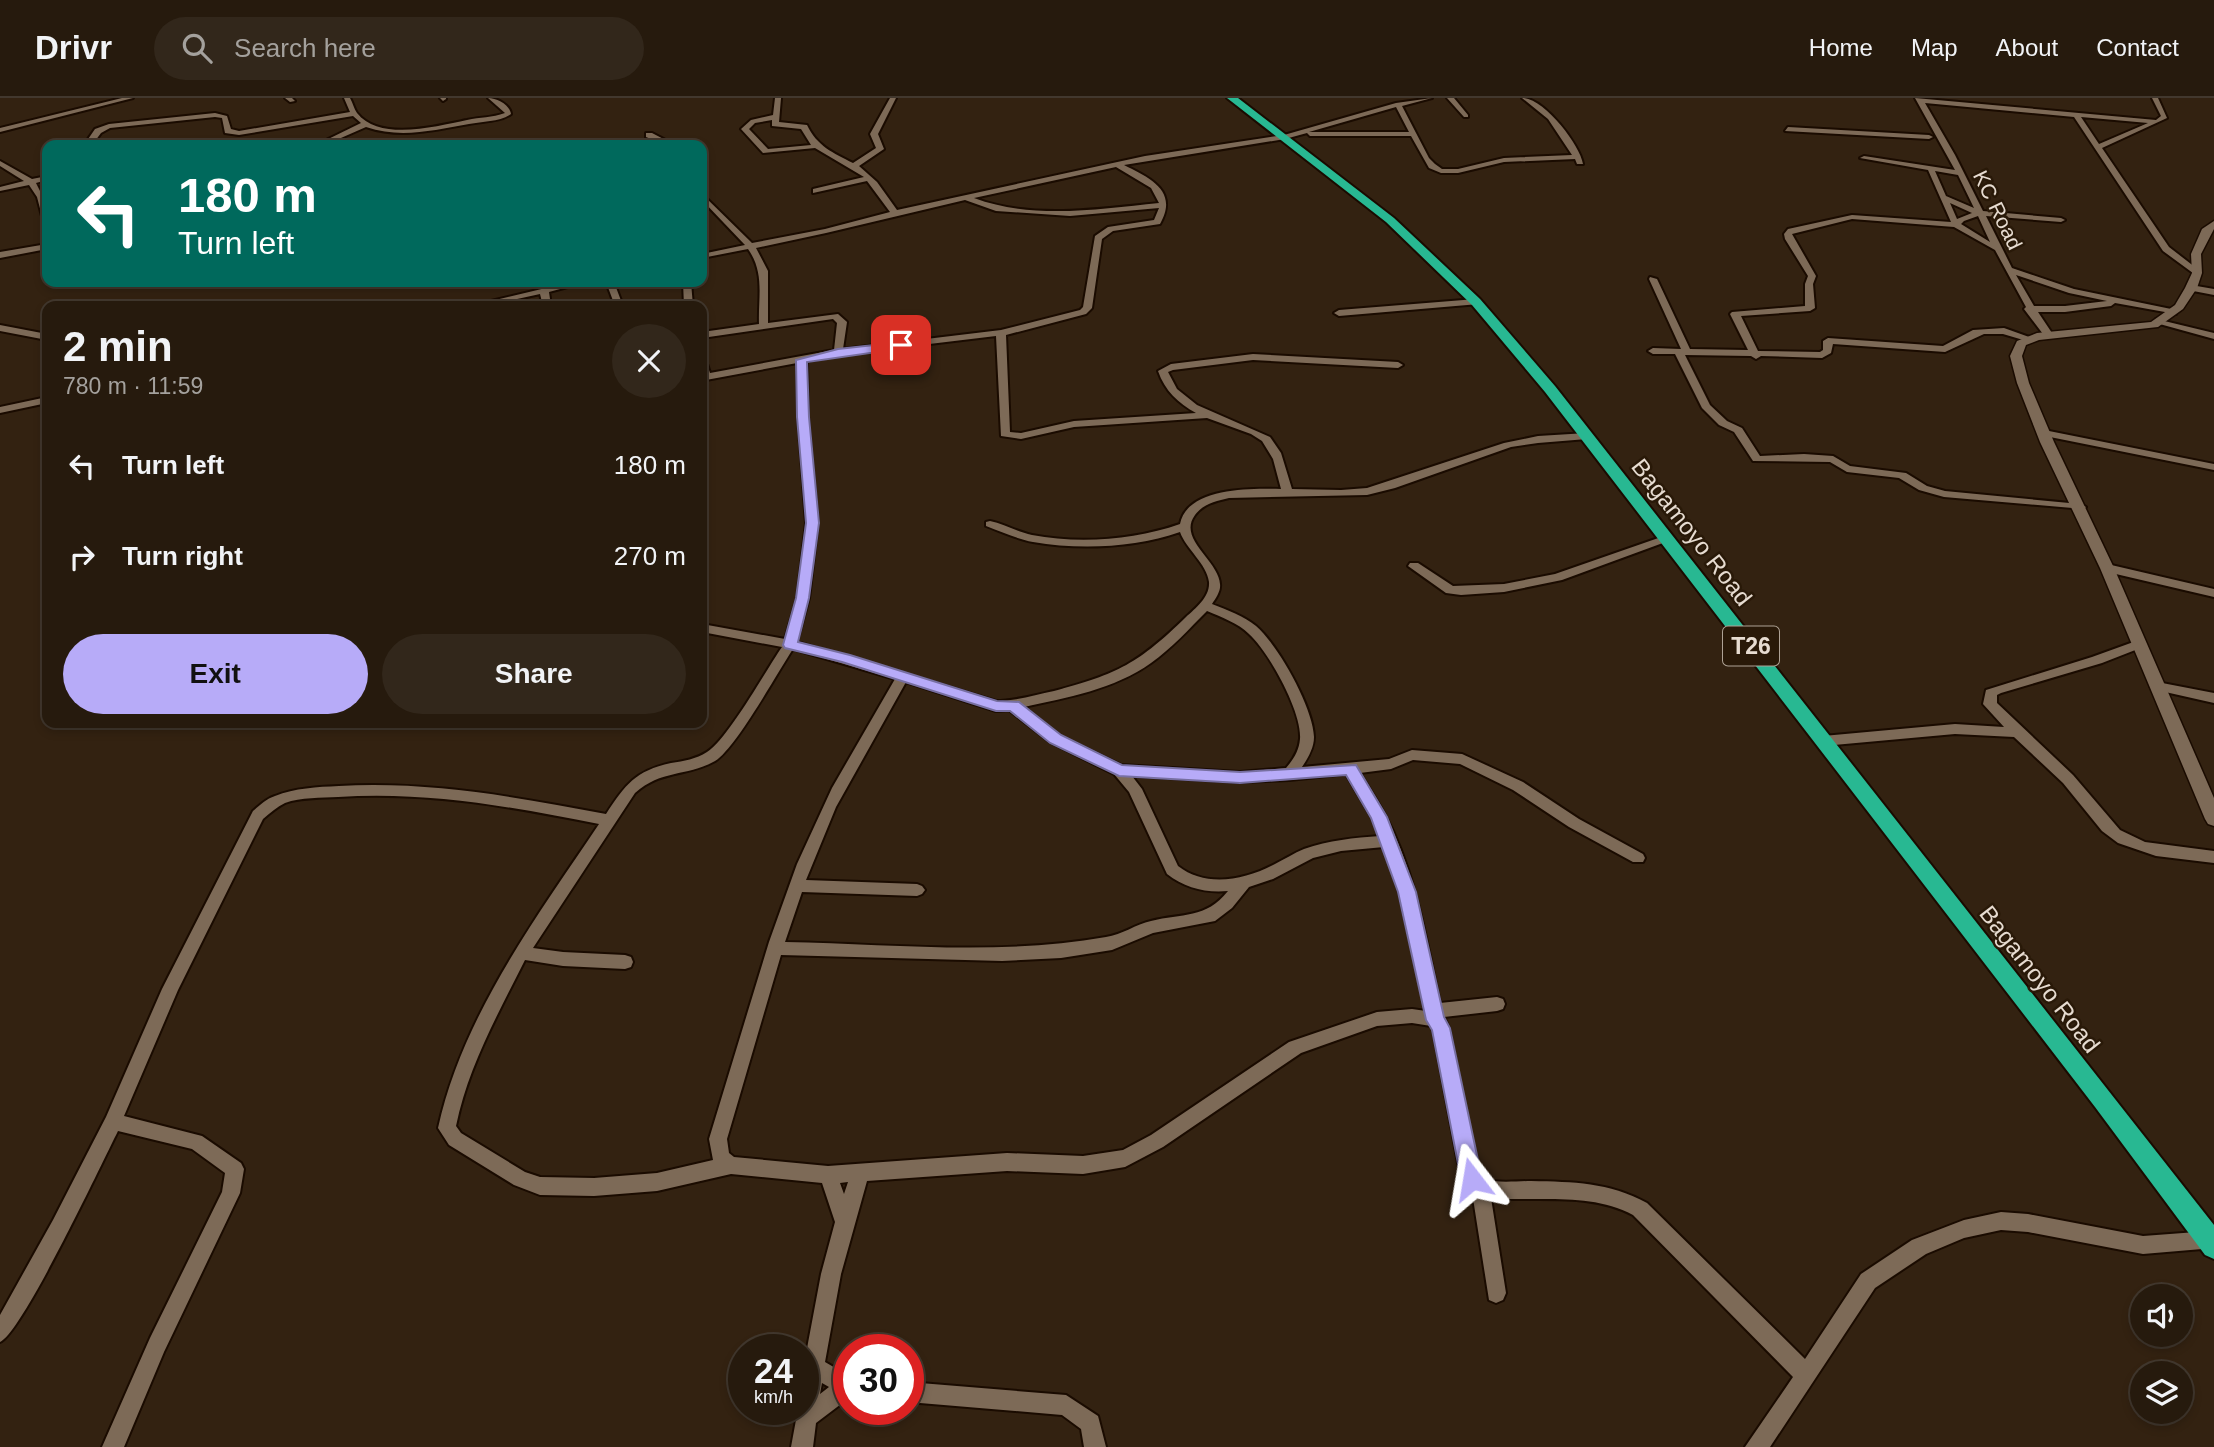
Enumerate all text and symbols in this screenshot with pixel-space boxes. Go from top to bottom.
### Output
search box [154,17,644,80]
text: Drivr [35,29,112,66]
icon: search [178,29,216,67]
text: Search here [234,33,376,63]
text: Home [1809,34,1873,61]
text: Map [1911,34,1958,61]
text: About [1996,34,2058,61]
text: Contact [2096,34,2179,61]
street label: KC Road [1969,167,2027,253]
icon: left [63,168,154,259]
text: 180 m [178,168,317,222]
text: Turn left [178,225,294,261]
pin [871,315,931,375]
text: 2 min [63,323,173,370]
button: close [612,324,686,398]
icon: arrive [882,326,920,364]
text: 780 m · 11:59 [63,373,203,399]
icon: left [63,447,101,485]
text: Turn left [122,450,224,480]
text: 180 m [614,450,686,480]
street label: Bagamoyo Road [1626,453,1758,611]
icon: right [63,538,101,576]
text: Turn right [122,541,243,571]
text: 270 m [614,541,686,571]
road number: T26 [1723,626,1779,666]
button: Exit [63,634,368,714]
button: Share [382,634,686,714]
street label: Bagamoyo Road [1974,900,2106,1058]
position arrow [1435,1142,1509,1216]
map controls [2130,1284,2193,1424]
button: sound [2130,1284,2193,1347]
speed limit sign: 30 [833,1334,924,1425]
text: 24 [754,1351,793,1390]
button: layers [2130,1361,2193,1424]
text: km/h [754,1387,793,1407]

